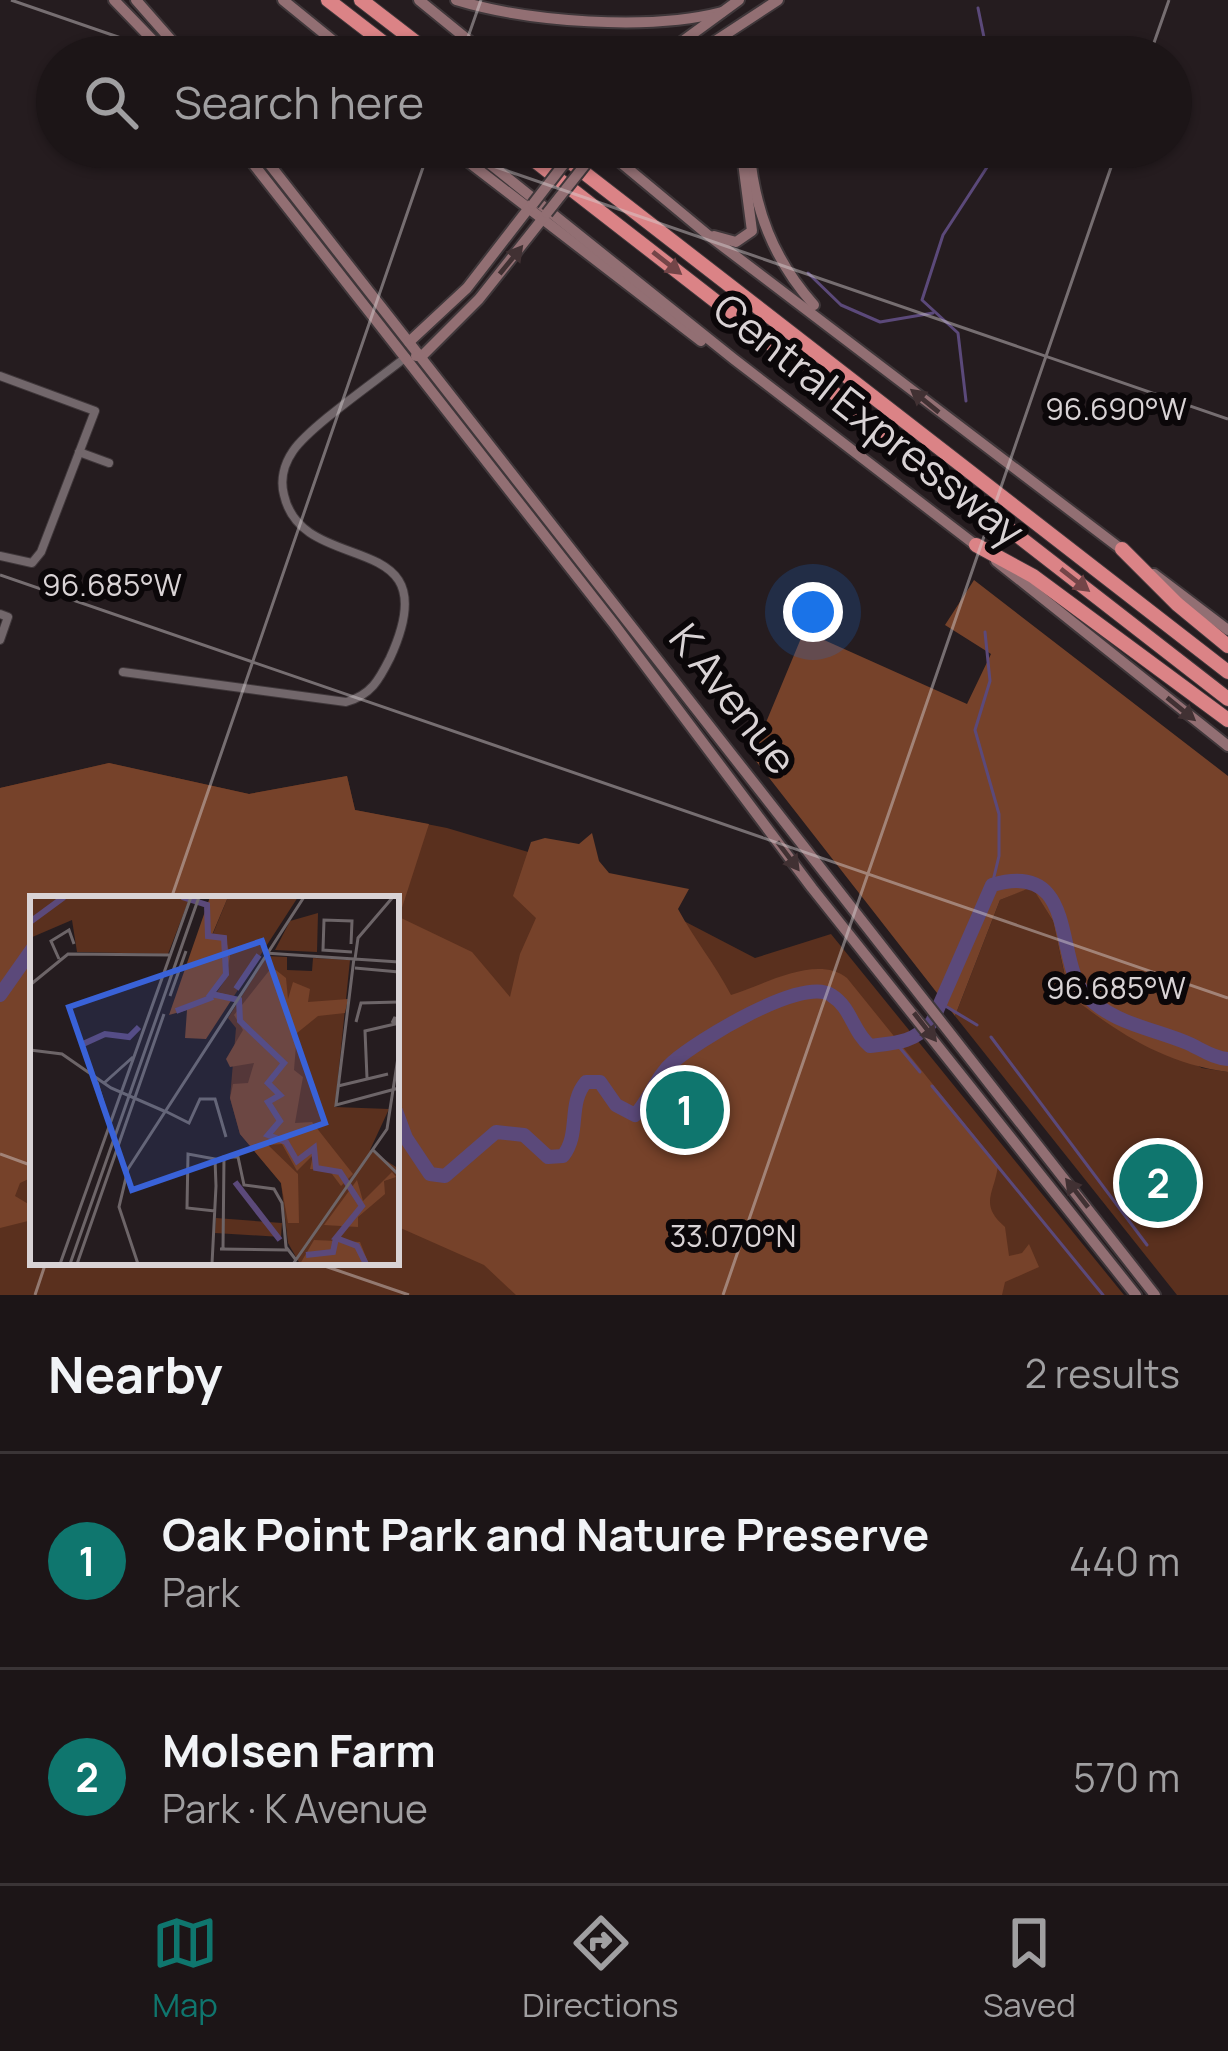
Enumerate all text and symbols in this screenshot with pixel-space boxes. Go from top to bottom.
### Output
search box [36,36,1192,168]
icon: search [78,69,144,135]
text: Search here [174,71,424,133]
one-way arrow [498,245,524,275]
one-way arrow [652,250,683,275]
street label: Central Expressway [702,279,1037,559]
text: 96.690°W [1045,388,1187,429]
one-way arrow [910,389,941,414]
text: 96.685°W [42,564,182,605]
one-way arrow [1059,567,1090,592]
your location [783,582,843,642]
street label: K Avenue [657,611,811,786]
one-way arrow [1165,696,1196,721]
one-way arrow [775,840,799,872]
inset map [30,896,399,1265]
text: 96.685°W [1046,967,1186,1008]
one-way arrow [912,1011,937,1042]
pin: 1 [646,1065,724,1155]
pin: 2 [1119,1138,1197,1228]
one-way arrow [1065,1178,1090,1209]
text: 33.070°N [670,1215,796,1256]
text: Nearby [48,1339,223,1408]
text: 2 results [1025,1346,1180,1400]
text: Oak Point Park and Nature Preserve [162,1503,929,1565]
text: 1 [78,1534,96,1588]
text: 440 m [1069,1534,1180,1588]
text: Park [162,1565,240,1619]
text: Molsen Farm [162,1719,436,1781]
text: 2 [75,1750,99,1804]
text: 570 m [1073,1750,1180,1804]
text: Park · K Avenue [162,1781,428,1835]
tab: Map [152,1910,218,2027]
tab: Directions [522,1910,679,2027]
tab: Saved [983,1910,1076,2027]

